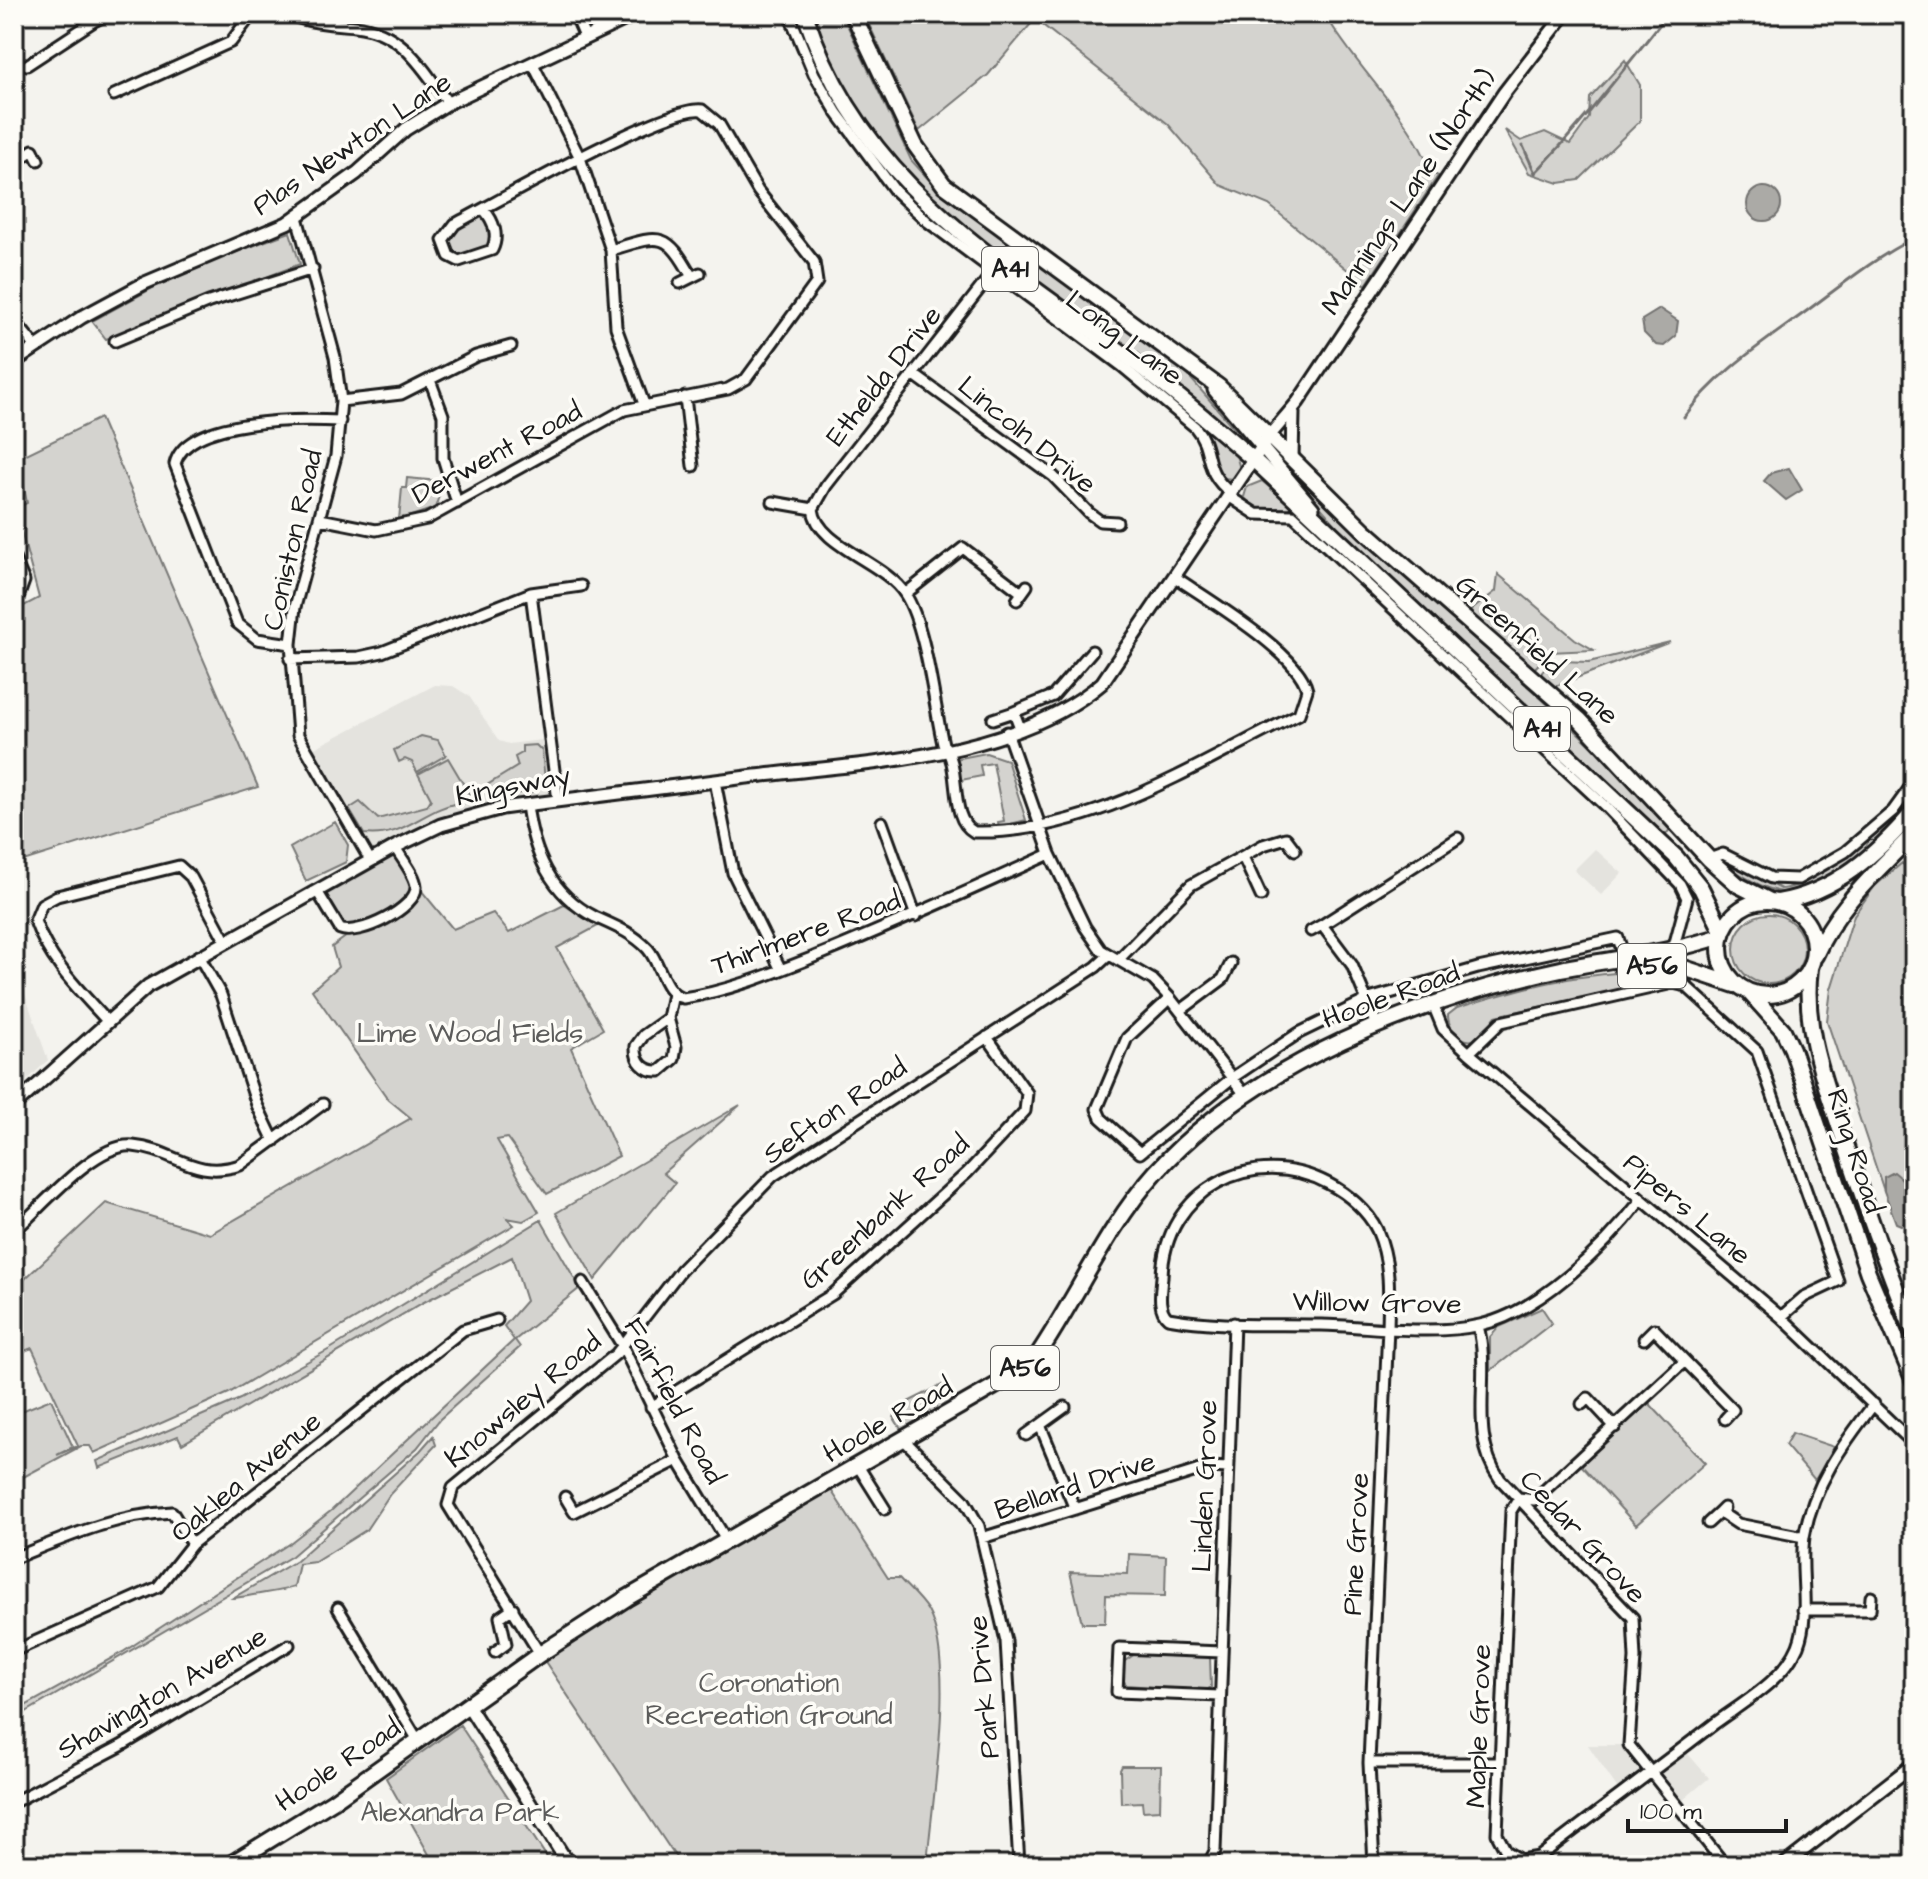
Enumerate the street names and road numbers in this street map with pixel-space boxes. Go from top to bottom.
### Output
street label: Mannings Lane (North) [1312,61,1507,323]
street label: Plas Newton Lane [245,63,459,225]
road number: A41 [982,247,1038,291]
street label: Long Lane [1057,281,1191,396]
street label: Ethelda Drive [817,298,951,454]
street label: Lincoln Drive [949,367,1105,503]
street label: Derwent Road [405,392,589,514]
street label: Coniston Road [253,446,333,634]
street label: Greenfield Lane [1447,566,1627,734]
road number: A41 [1514,707,1570,751]
street label: Kingsway [452,756,574,818]
street label: Thirlmere Road [706,881,906,985]
road number: A56 [1618,944,1686,988]
street label: Hoole Road [1317,953,1465,1039]
street label: Sefton Road [755,1048,915,1174]
street label: Ring Road [1816,1084,1893,1218]
street label: Greenbank Road [792,1125,978,1299]
street label: Pipers Lane [1615,1144,1759,1274]
street label: Willow Grove [1292,1282,1462,1324]
street label: Fairfield Road [614,1311,734,1491]
street label: Knowsley Road [436,1323,611,1479]
road number: A56 [991,1346,1059,1390]
street label: Hoole Road [816,1367,960,1473]
street label: Linden Grove [1183,1399,1227,1573]
street label: Oaklea Avenue [162,1402,330,1552]
street label: Bellard Drive [990,1442,1160,1530]
street label: Cedar Grove [1511,1461,1655,1613]
street label: Pine Grove [1333,1472,1379,1616]
street label: Park Drive [958,1614,1010,1760]
street label: Shavington Avenue [50,1617,275,1770]
street label: Maple Grove [1457,1643,1501,1809]
street label: Hoole Road [268,1709,408,1821]

